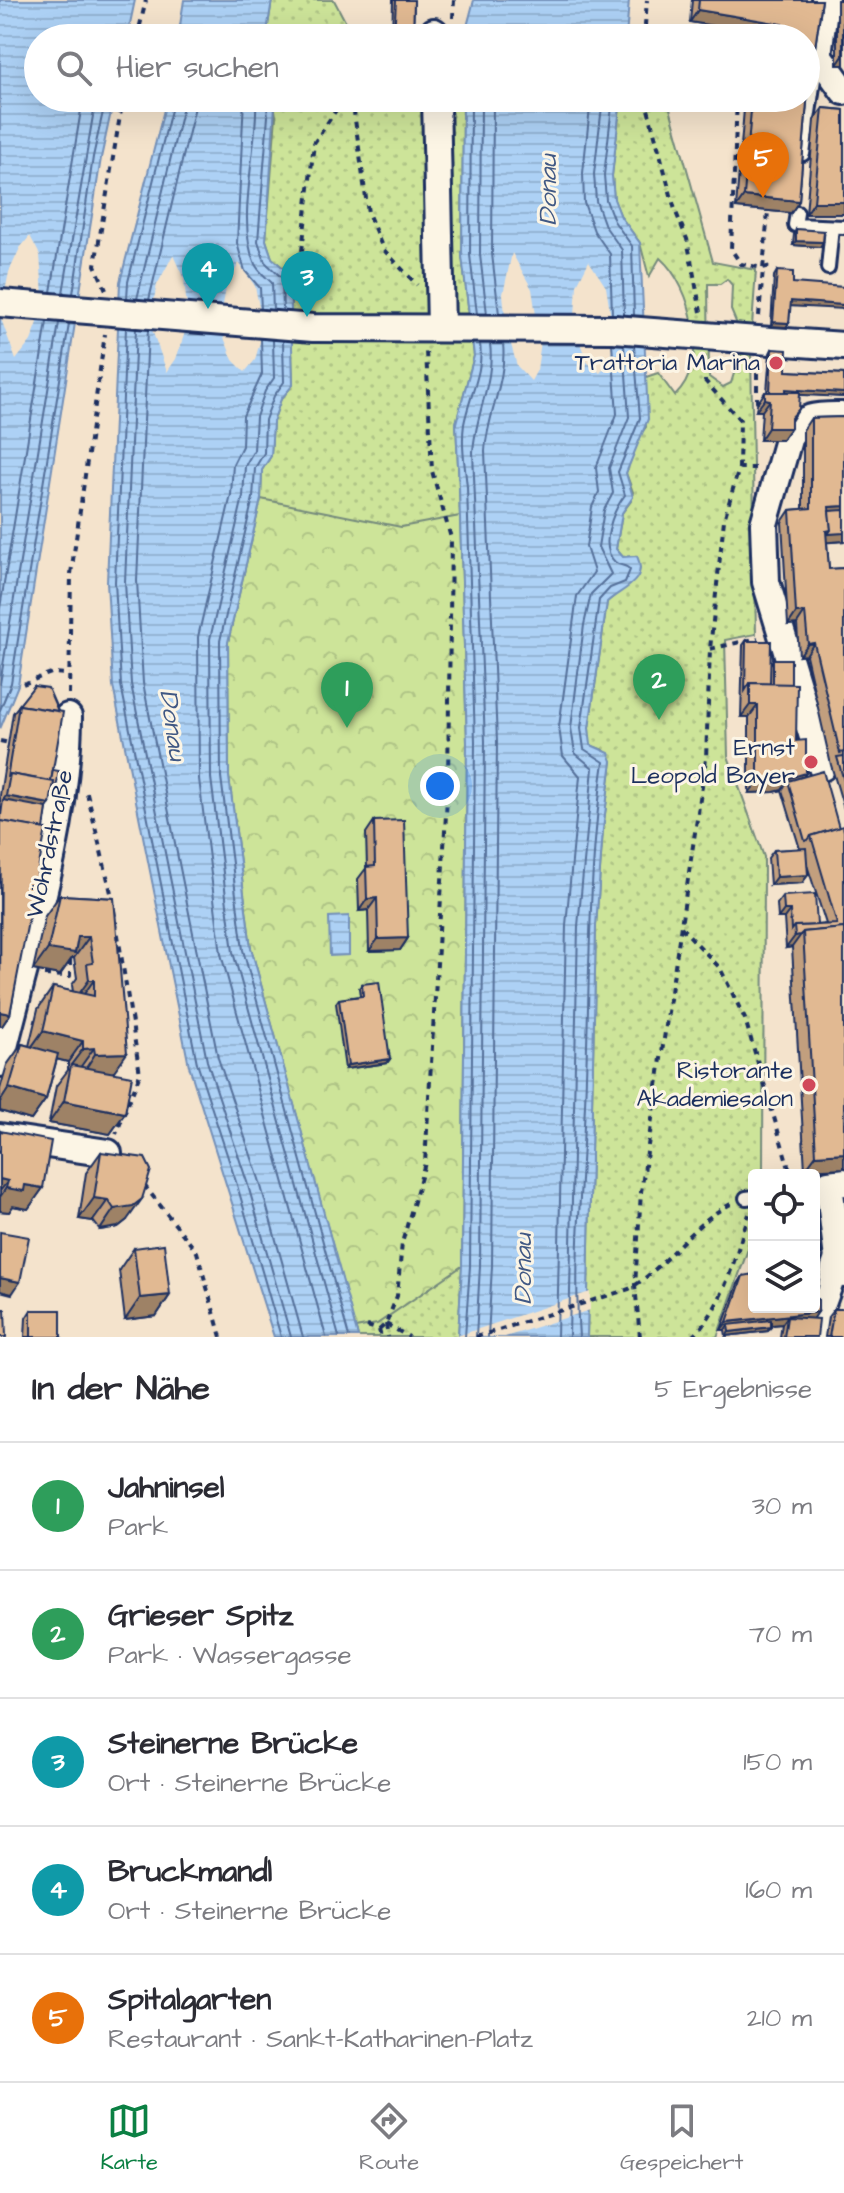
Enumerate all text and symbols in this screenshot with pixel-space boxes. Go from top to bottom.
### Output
search box [24,24,820,112]
icon: search [52,46,96,90]
text: Hier suchen [116,47,279,89]
pin: 5 [737,132,789,198]
water label: Donau [530,153,566,225]
pin: 4 [182,243,234,309]
pin: 3 [281,251,333,317]
place label: Trattoria Marina [575,346,760,380]
marker: Trattoria Marina [767,354,785,372]
pin: 2 [633,654,685,720]
pin: 1 [321,662,373,728]
water label: Donau [150,687,196,764]
place label: Ernst Leopold Bayer [631,731,795,794]
marker: Ernst Leopold Bayer [802,753,820,771]
your location [420,766,460,806]
street label: Wöhrdstraße [18,767,82,921]
place label: Ristorante Akademiesalon [637,1054,793,1116]
marker: Ristorante Akademiesalon [800,1076,818,1094]
map controls [748,1169,820,1313]
button: locate [748,1169,820,1241]
water label: Donau [505,1232,541,1304]
button: layers [748,1241,820,1313]
text: In der Nähe [32,1365,210,1413]
text: 5 Ergebnisse [654,1371,812,1407]
text: Jahninsel [108,1467,225,1509]
text: 1 [56,1488,60,1524]
text: 30 m [752,1488,812,1524]
text: Park [108,1509,168,1545]
text: Grieser Spitz [108,1595,293,1637]
text: 2 [51,1616,65,1652]
text: 70 m [749,1616,812,1652]
text: Park · Wassergasse [108,1637,352,1673]
text: Steinerne Brücke [108,1723,358,1765]
text: 3 [51,1744,65,1780]
text: 150 m [743,1744,812,1780]
text: Ort · Steinerne Brücke [108,1765,391,1801]
text: Bruckmandl [108,1851,272,1893]
text: 4 [49,1872,67,1908]
text: 160 m [745,1872,812,1908]
text: Ort · Steinerne Brücke [108,1893,391,1929]
text: Spitalgarten [108,1979,271,2021]
text: 5 [49,2000,67,2036]
text: 210 m [747,2000,812,2036]
text: Restaurant · Sankt-Katharinen-Platz [108,2021,533,2057]
tab: Karte [101,2099,158,2178]
tab: Route [359,2099,419,2178]
tab: Gespeichert [620,2099,743,2178]

